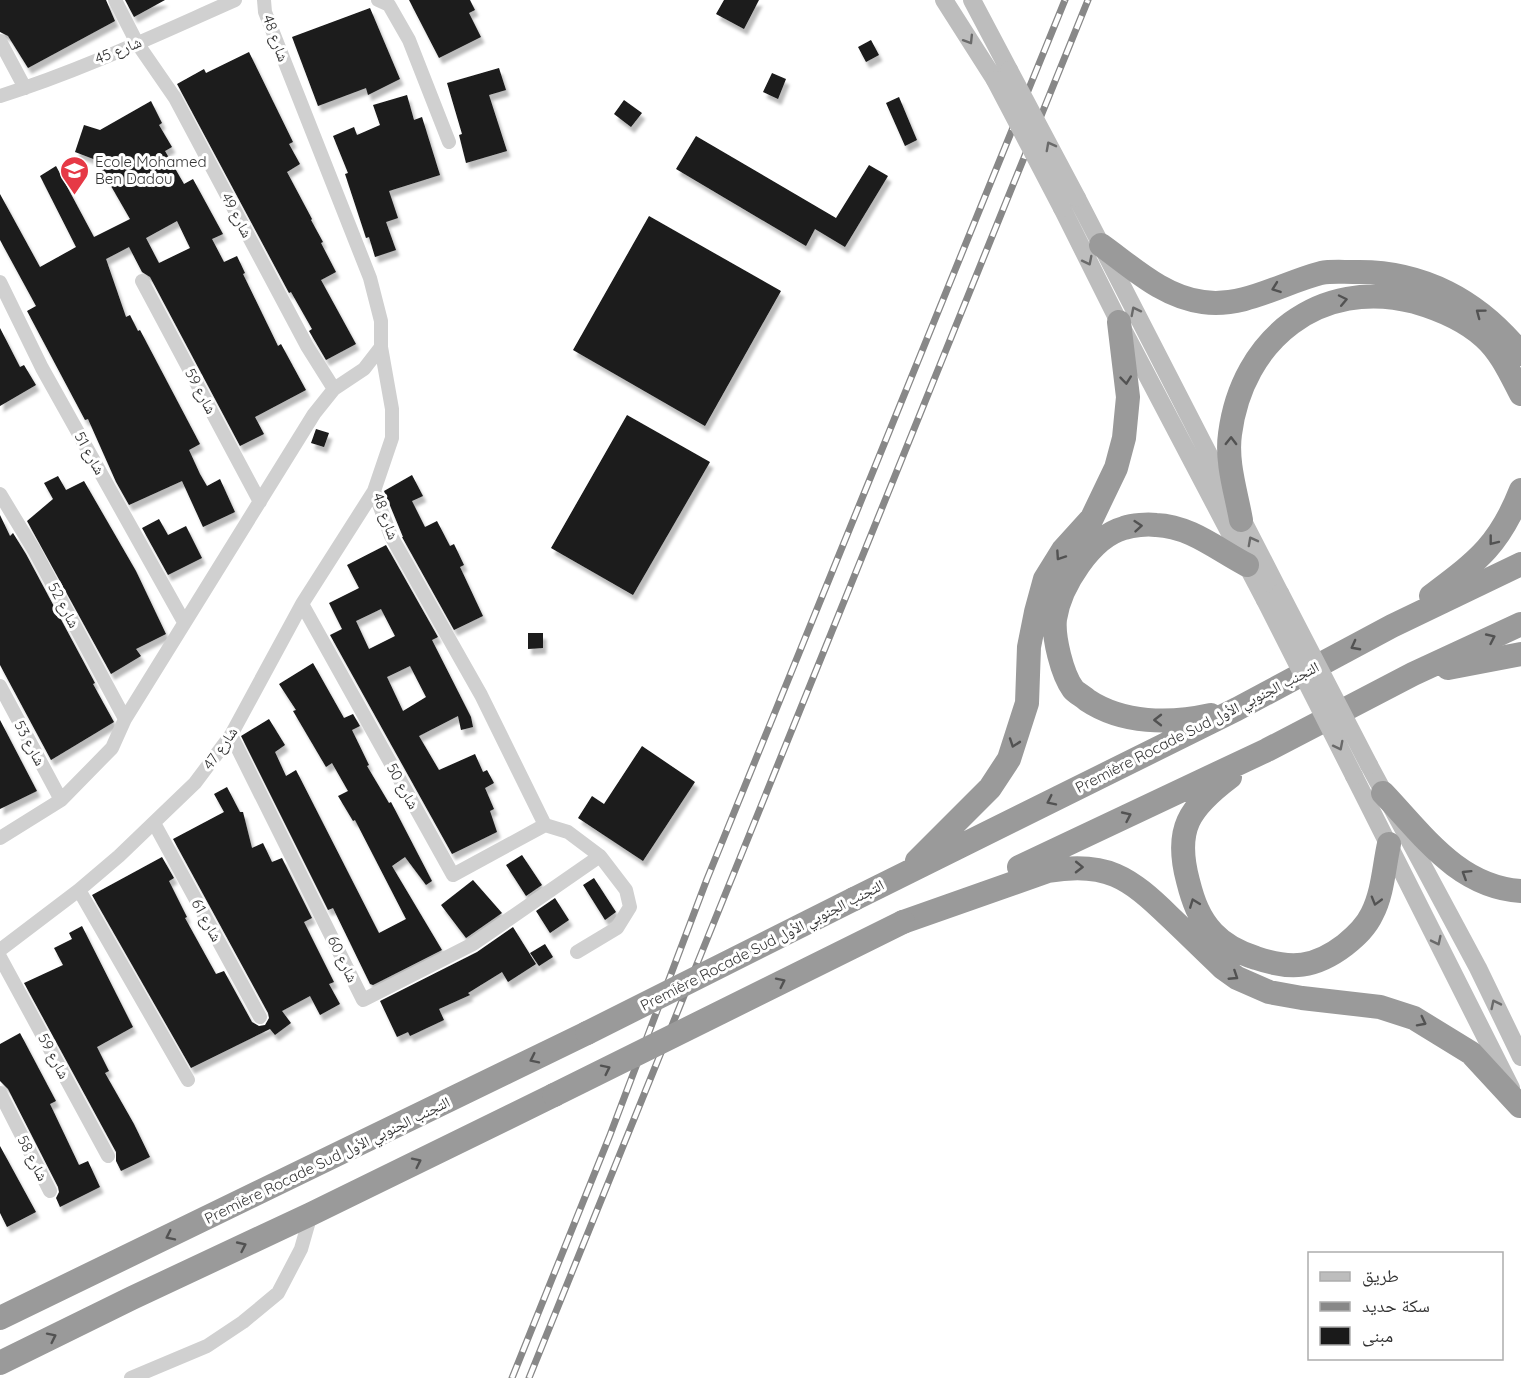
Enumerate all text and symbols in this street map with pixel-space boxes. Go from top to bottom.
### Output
street label: شارع 48 [258,12,293,65]
street label: شارع 45 [92,32,145,69]
one-way arrow [962,34,974,44]
one-way arrow [1046,142,1057,152]
place label: Ecole Mohamed Ben Dadou [95,152,206,188]
school or university icon: Ecole Mohamed Ben Dadou [58,154,90,196]
street label: شارع 49 [216,189,257,241]
one-way arrow [1081,254,1093,265]
one-way arrow [1271,281,1282,294]
one-way arrow [1338,294,1348,307]
one-way arrow [1130,307,1142,318]
one-way arrow [1476,309,1487,320]
street label: شارع 59 [180,365,221,418]
one-way arrow [1119,375,1132,384]
street label: شارع 51 [70,428,110,478]
one-way arrow [1224,437,1237,446]
street label: شارع 48 [368,490,403,543]
one-way arrow [1134,520,1143,533]
one-way arrow [1490,535,1501,546]
one-way arrow [1248,536,1260,547]
one-way arrow [1056,549,1067,560]
street label: شارع 52 [43,579,84,632]
one-way arrow [1484,633,1495,645]
one-way arrow [1351,639,1362,650]
street label: Première Rocade Sud التجنب الجنوبي الأول [1072,657,1323,799]
one-way arrow [1154,714,1163,726]
street label: شارع 53 [9,717,50,770]
street label: شارع 47 [199,723,242,774]
one-way arrow [1009,737,1022,748]
one-way arrow [1332,740,1343,751]
street label: شارع 50 [382,760,423,813]
one-way arrow [1046,794,1057,806]
one-way arrow [1120,812,1131,824]
one-way arrow [1074,861,1083,874]
one-way arrow [1462,869,1472,881]
street label: Première Rocade Sud التجنب الجنوبي الأول [637,875,888,1017]
street label: شارع 61 [187,895,227,945]
one-way arrow [1371,896,1384,906]
one-way arrow [1189,898,1202,909]
street label: شارع 60 [323,933,362,986]
one-way arrow [1430,934,1441,945]
one-way arrow [1228,968,1239,979]
one-way arrow [774,978,785,990]
one-way arrow [1491,1000,1503,1011]
one-way arrow [1415,1015,1426,1026]
street label: شارع 59 [33,1030,74,1083]
one-way arrow [530,1052,540,1063]
one-way arrow [600,1064,611,1076]
street label: Première Rocade Sud التجنب الجنوبي الأول [201,1092,454,1230]
street label: شارع 58 [13,1132,53,1185]
one-way arrow [411,1157,422,1169]
one-way arrow [165,1229,176,1240]
one-way arrow [235,1242,246,1254]
legend [1308,1252,1503,1360]
text: طريق [1362,1264,1399,1287]
text: سكة حديد [1362,1294,1430,1317]
text: مبنى [1362,1324,1393,1347]
one-way arrow [46,1333,57,1344]

